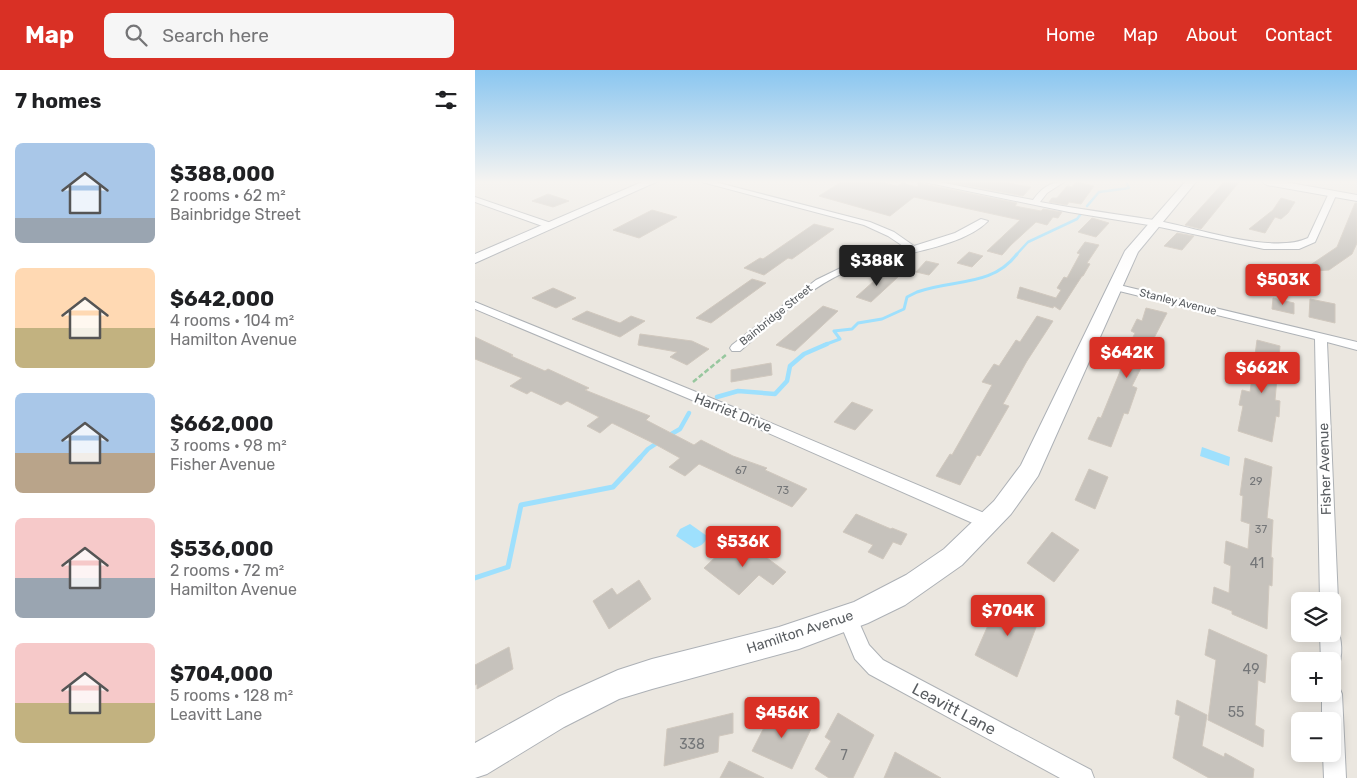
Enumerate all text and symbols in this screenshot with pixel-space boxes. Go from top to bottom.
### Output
search box [104,13,454,58]
text: Map [25,21,74,49]
icon: search [122,21,150,49]
text: Search here [162,24,269,47]
text: Home [1046,24,1095,46]
text: Map [1123,24,1158,46]
text: About [1186,24,1237,46]
text: Contact [1265,24,1332,46]
icon: filters [432,86,460,114]
text: 7 homes [15,88,101,113]
text: $388,000 [170,161,275,186]
icon: home [55,163,115,223]
text: 2 rooms · 62 m² [170,186,286,205]
text: Bainbridge Street [170,205,301,224]
pin: $388K [842,244,912,287]
text: $388K [850,251,904,270]
pin: $503K [1248,264,1318,306]
text: $503K [1256,270,1310,289]
street label: Bainbridge Street [737,281,816,348]
text: $642,000 [170,286,274,311]
street label: Stanley Avenue [1138,286,1218,318]
icon: home [55,288,115,348]
text: 4 rooms · 104 m² [170,311,294,330]
text: Hamilton Avenue [170,330,297,349]
pin: $642K [1092,336,1162,379]
text: $642K [1100,343,1154,362]
pin: $662K [1227,352,1297,394]
text: $662K [1236,358,1288,377]
street label: Harriet Drive [692,390,774,436]
text: $662,000 [170,411,274,436]
icon: home [55,413,115,473]
street label: Fisher Avenue [1315,422,1335,515]
text: 3 rooms · 98 m² [170,436,287,455]
text: Fisher Avenue [170,455,275,474]
house number: 67 [735,464,747,477]
house number: 29 [1250,475,1262,488]
house number: 73 [777,484,790,497]
house number: 37 [1255,523,1267,536]
pin: $536K [708,526,778,568]
text: $536K [717,532,769,551]
text: $536,000 [170,536,274,561]
icon: home [55,538,115,598]
house number: 41 [1250,555,1264,572]
text: 2 rooms · 72 m² [170,561,284,580]
text: Hamilton Avenue [170,580,297,599]
map controls [1291,592,1341,762]
button: layers [1291,592,1341,642]
pin: $704K [973,594,1043,637]
text: $704K [982,601,1034,620]
street label: Hamilton Avenue [745,607,856,657]
button: + [1291,652,1341,702]
text: $704,000 [170,661,273,686]
house number: 49 [1243,661,1259,678]
icon: home [55,663,115,723]
street label: Leavitt Lane [909,679,999,739]
text: 5 rooms · 128 m² [170,686,293,705]
pin: $456K [747,696,817,739]
text: $456K [756,703,808,722]
house number: 55 [1228,704,1244,721]
text: Leavitt Lane [170,705,262,724]
button: − [1291,712,1341,762]
house number: 338 [679,736,705,753]
house number: 7 [840,747,848,764]

